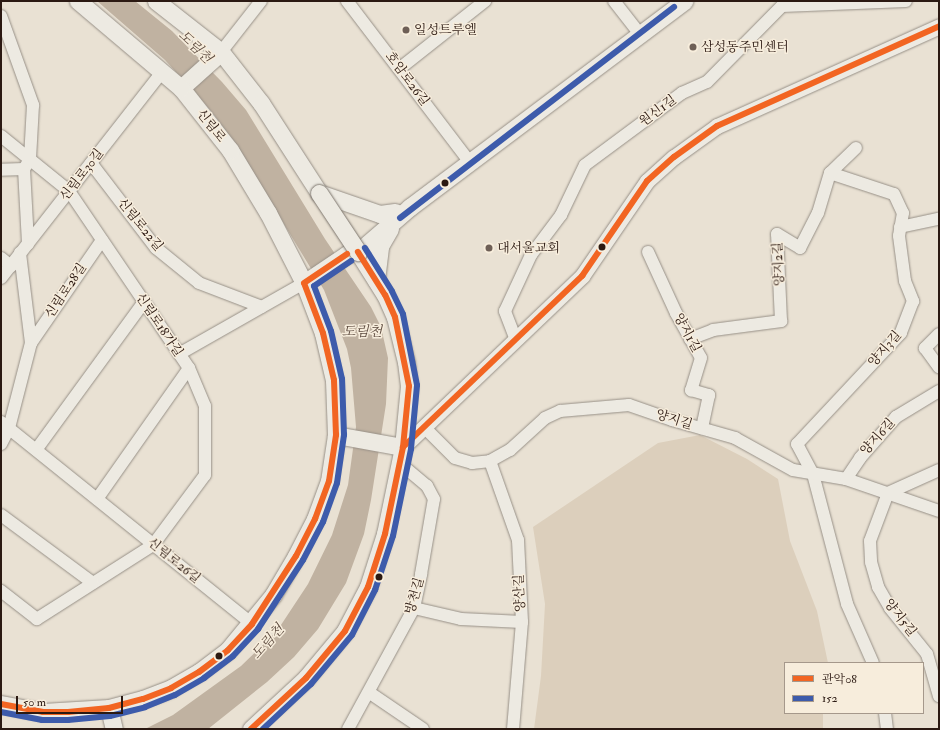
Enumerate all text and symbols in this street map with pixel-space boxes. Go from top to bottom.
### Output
place label: 일성트루엘 [414,22,477,38]
marker: 일성트루엘 [401,25,411,35]
water label: 도림천 [175,27,215,67]
place label: 삼성동주민센터 [701,39,789,55]
marker: 삼성동주민센터 [688,42,698,52]
street label: 호암로26길 [382,49,432,109]
street label: 원신1길 [636,92,680,130]
street label: 신림로 [193,106,229,146]
street label: 신림로30길 [57,146,107,204]
unlabelled marker [440,178,450,188]
street label: 신림로22길 [114,195,166,255]
place label: 대서울교회 [497,240,560,256]
street label: 양지2길 [770,241,788,287]
unlabelled marker [597,242,607,252]
marker: 대서울교회 [484,243,494,253]
street label: 신림로28길 [42,261,90,321]
street label: 신림로18가길 [132,290,186,360]
street label: 양지1길 [670,311,704,355]
water label: 도림천 [342,324,382,340]
street label: 양지3길 [865,328,905,370]
street label: 양지길 [654,407,694,433]
street label: 양지6길 [857,415,899,459]
street label: 신림로26길 [144,535,204,587]
unlabelled marker [374,572,384,582]
street label: 양산길 [511,574,529,612]
street label: 방천길 [402,576,428,616]
street label: 양지5길 [880,596,920,640]
water label: 도림천 [248,621,288,663]
unlabelled marker [214,651,224,661]
legend [784,662,924,714]
text: 관악08 [822,672,857,687]
scale bar [18,688,125,714]
text: 152 [822,691,838,706]
text: 50 m [23,695,46,710]

